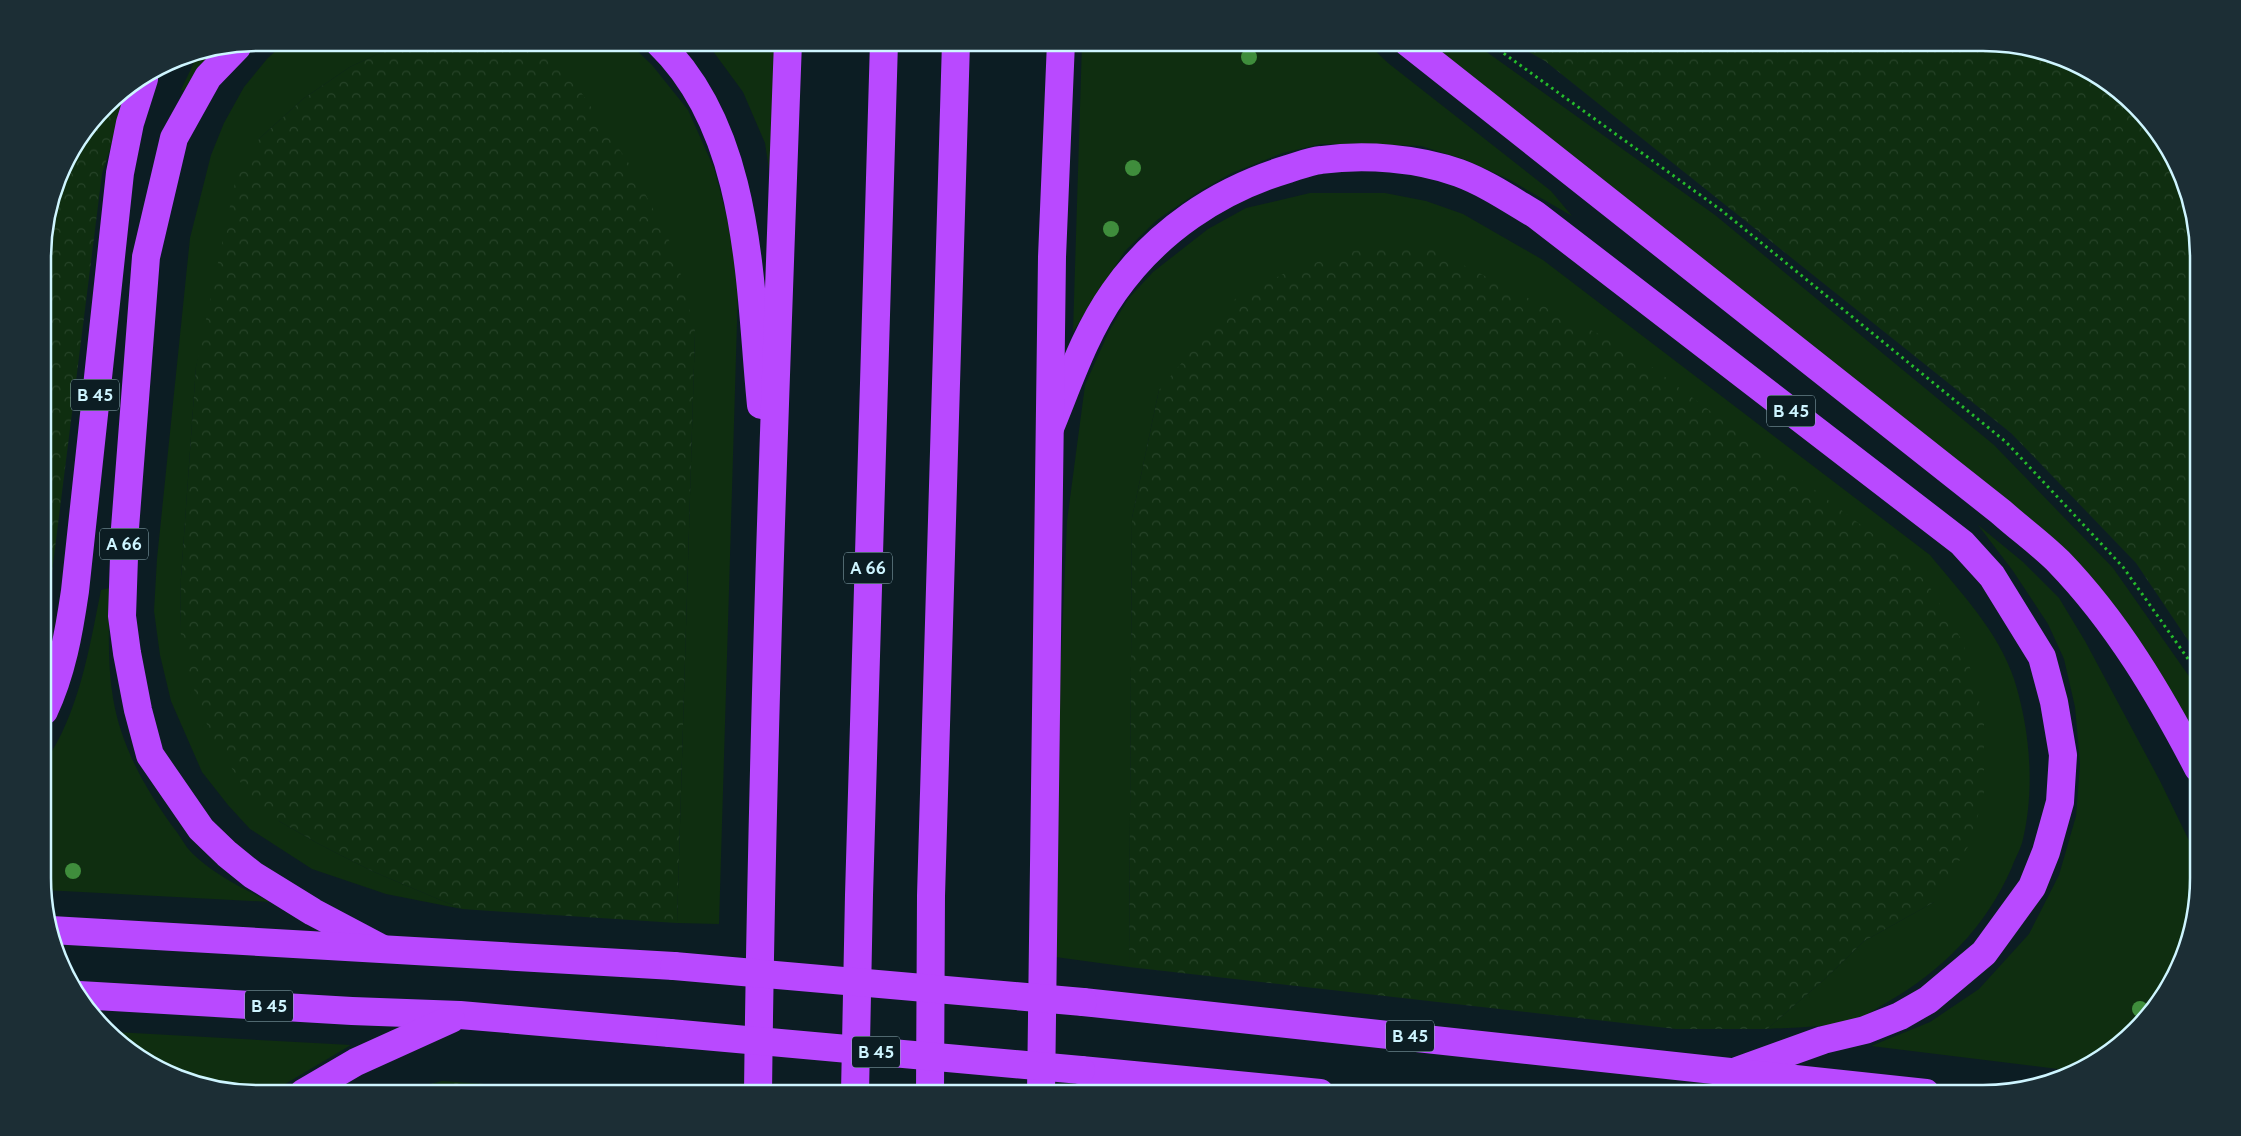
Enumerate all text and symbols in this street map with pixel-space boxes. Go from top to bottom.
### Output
road number: B 45 [71,380,119,410]
road number: B 45 [1767,396,1815,426]
road number: A 66 [100,528,148,560]
road number: A 66 [844,552,892,584]
road number: B 45 [245,990,293,1021]
road number: B 45 [1386,1020,1434,1052]
road number: B 45 [852,1036,900,1068]

